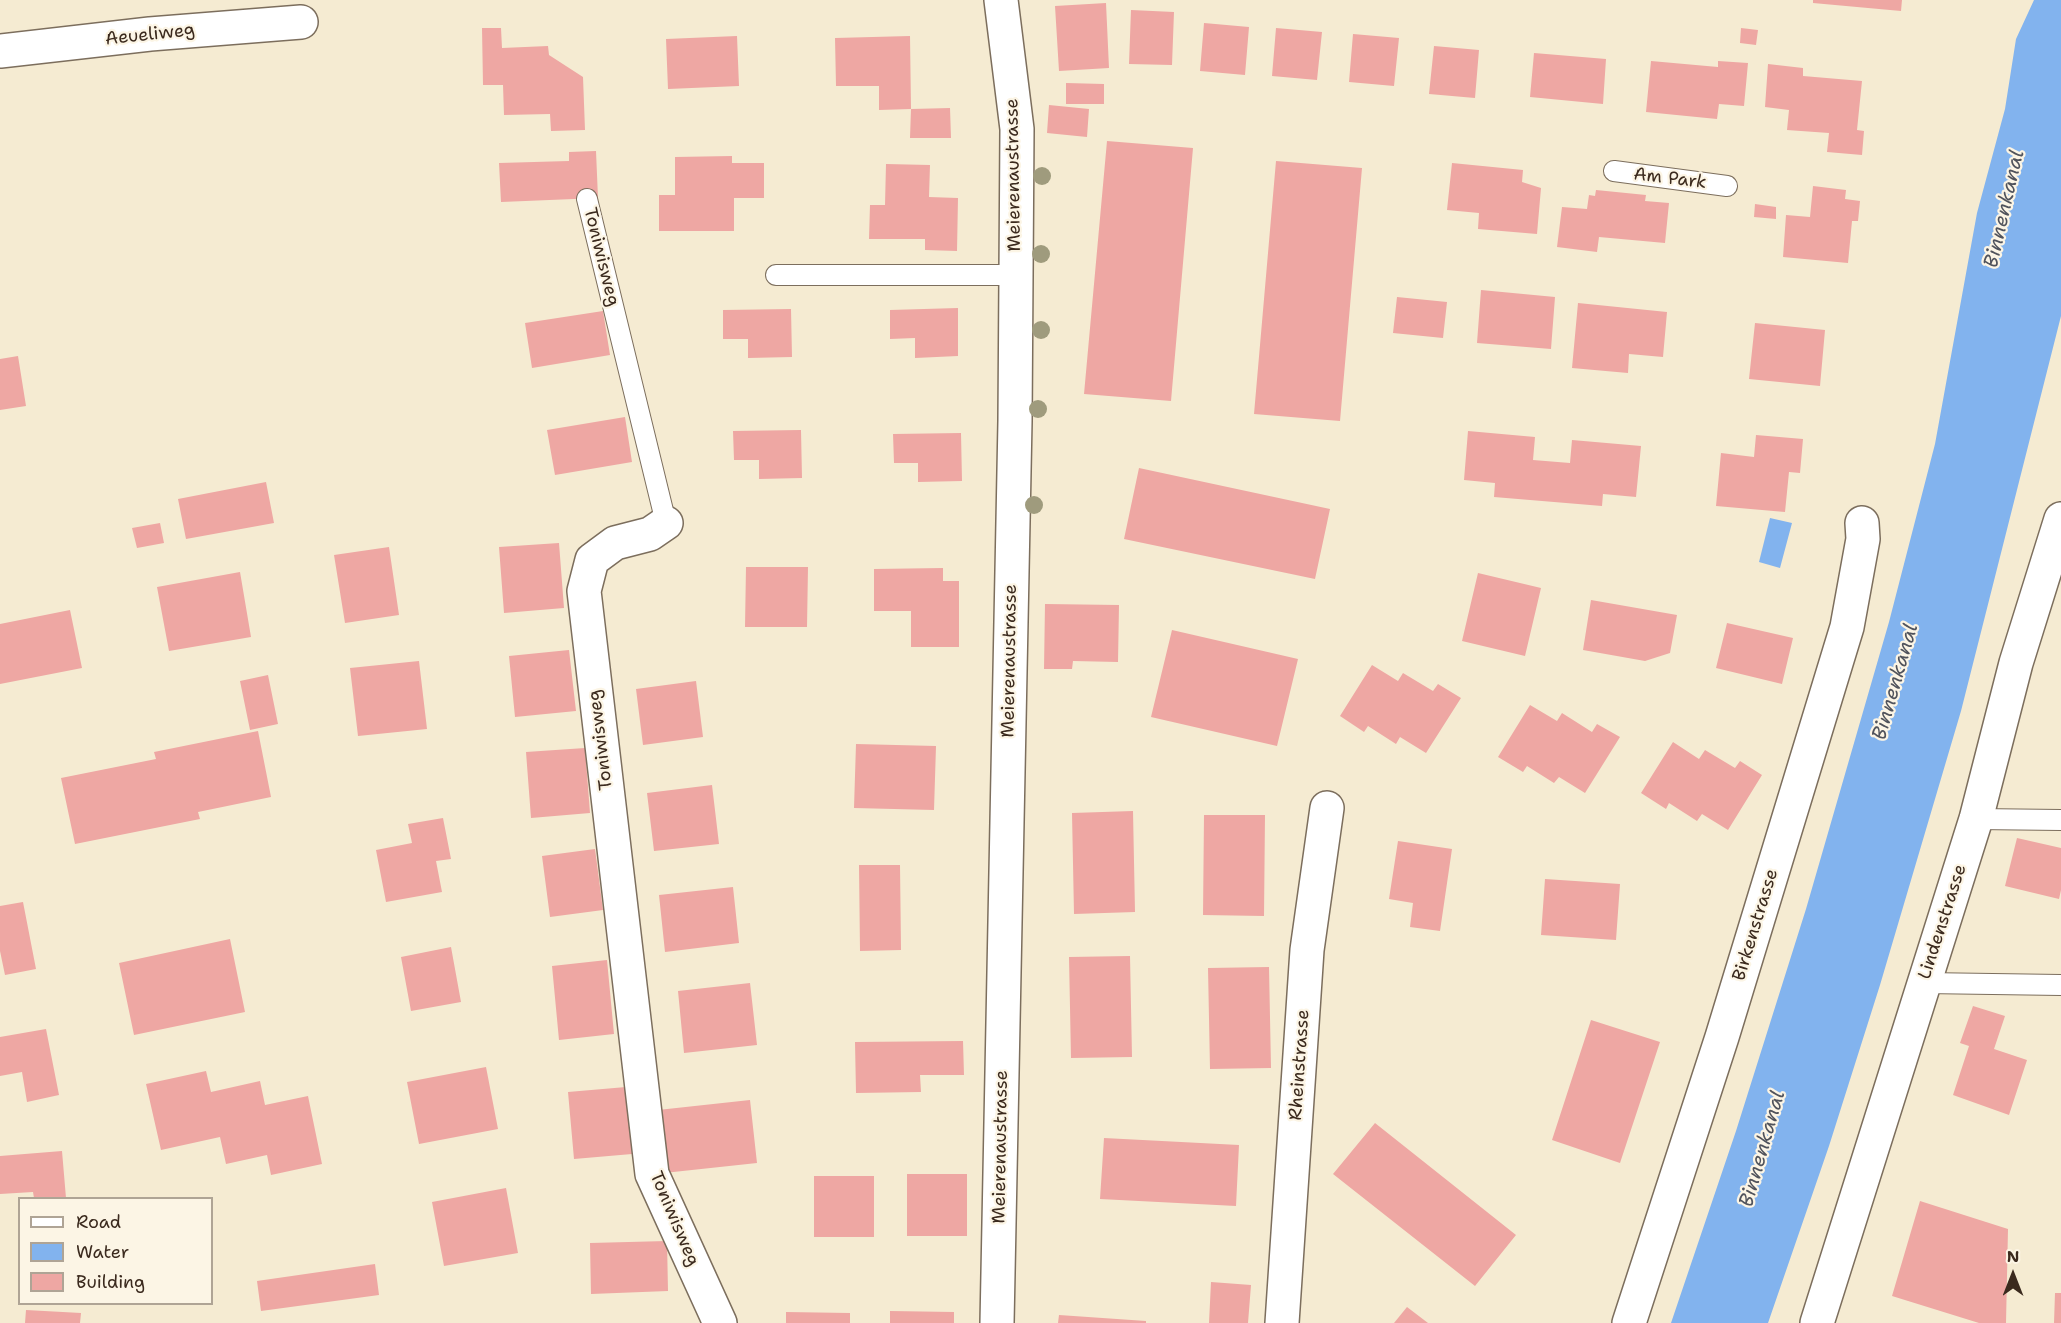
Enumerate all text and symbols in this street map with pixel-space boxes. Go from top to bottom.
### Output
street label: Aeueliweg [104,20,196,50]
street label: Meierenaustrasse [1002,98,1026,252]
water label: Binnenkanal [1980,148,2030,270]
street label: Am Park [1632,164,1708,194]
street label: Toniwisweg [578,205,624,309]
street label: Meierenaustrasse [998,584,1022,738]
water label: Binnenkanal [1868,621,1924,743]
street label: Toniwisweg [584,689,618,791]
street label: Lindenstrasse [1914,862,1972,982]
street label: Birkenstrasse [1729,866,1783,984]
street label: Rheinstrasse [1285,1009,1315,1121]
street label: Meierenaustrasse [989,1070,1013,1224]
water label: Binnenkanal [1735,1088,1791,1210]
street label: Toniwisweg [644,1168,704,1270]
legend [18,1197,213,1305]
text: Road [76,1210,121,1234]
text: Water [76,1240,129,1264]
north arrow [1983,1245,2043,1305]
text: N [2007,1246,2019,1267]
text: Building [76,1270,145,1294]

